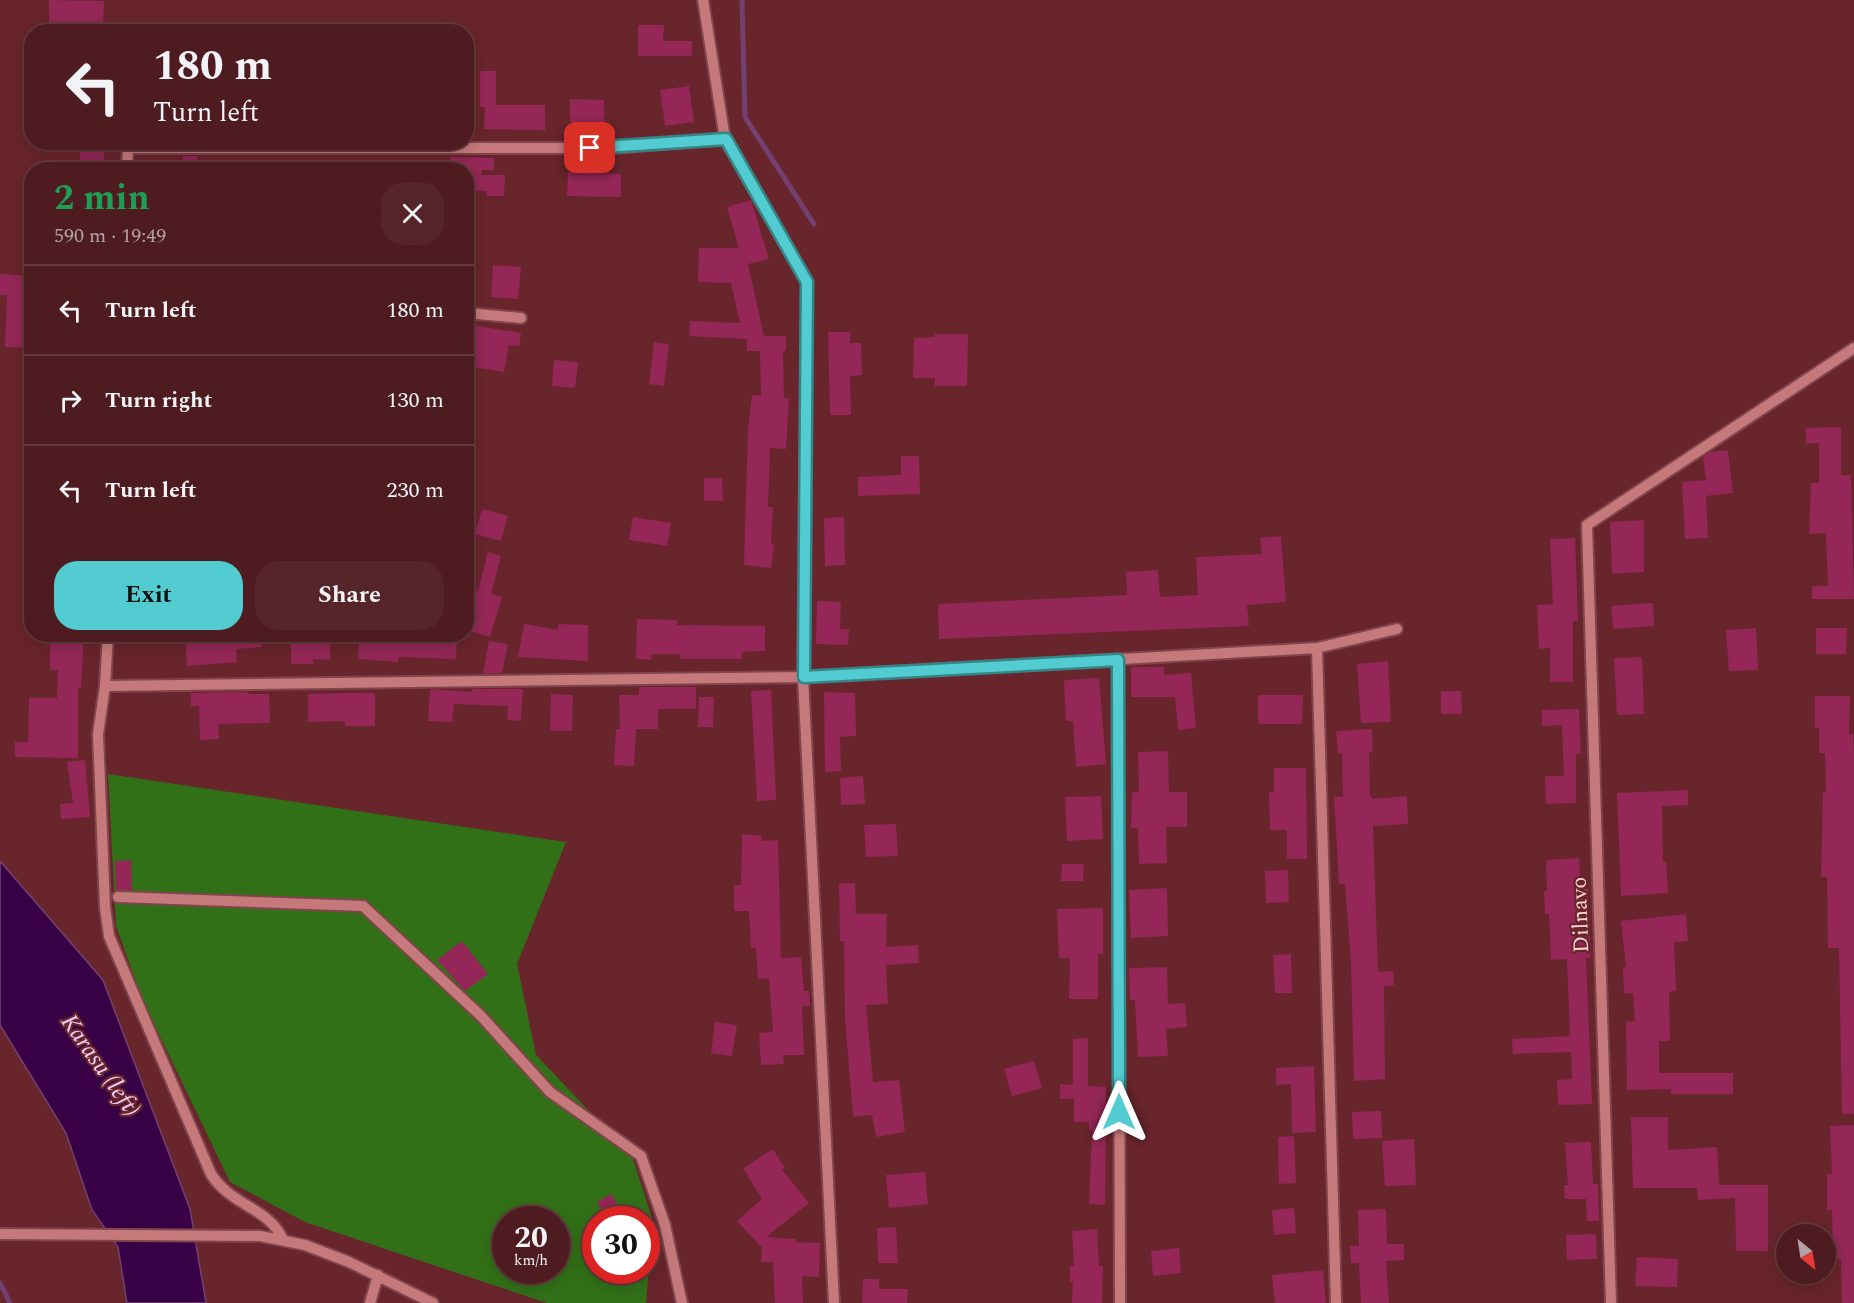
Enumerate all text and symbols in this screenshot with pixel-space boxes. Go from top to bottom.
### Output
text: 180 m [153,35,272,98]
icon: left [54,48,132,126]
text: Turn left [153,92,259,134]
pin [564,122,615,173]
icon: arrive [573,131,606,164]
text: 2 min [54,171,150,226]
button: close [381,182,444,245]
text: 590 m · 19:49 [54,221,166,251]
icon: left [54,294,87,327]
text: Turn left [105,294,197,327]
text: 180 m [387,294,444,327]
icon: right [54,384,87,417]
text: Turn right [105,384,212,417]
text: 130 m [387,384,444,417]
icon: left [54,474,87,507]
text: Turn left [105,474,197,507]
text: 230 m [387,474,444,507]
button: Exit [54,561,243,630]
button: Share [255,561,444,630]
street label: Dilnavo [1563,876,1598,954]
water label: Karasu (left) [51,1007,149,1125]
position arrow [1087,1080,1151,1144]
speed limit sign: 30 [582,1206,660,1284]
text: 20 [514,1215,548,1261]
north arrow [1776,1224,1836,1284]
map controls [1776,1224,1836,1284]
text: km/h [514,1249,548,1272]

